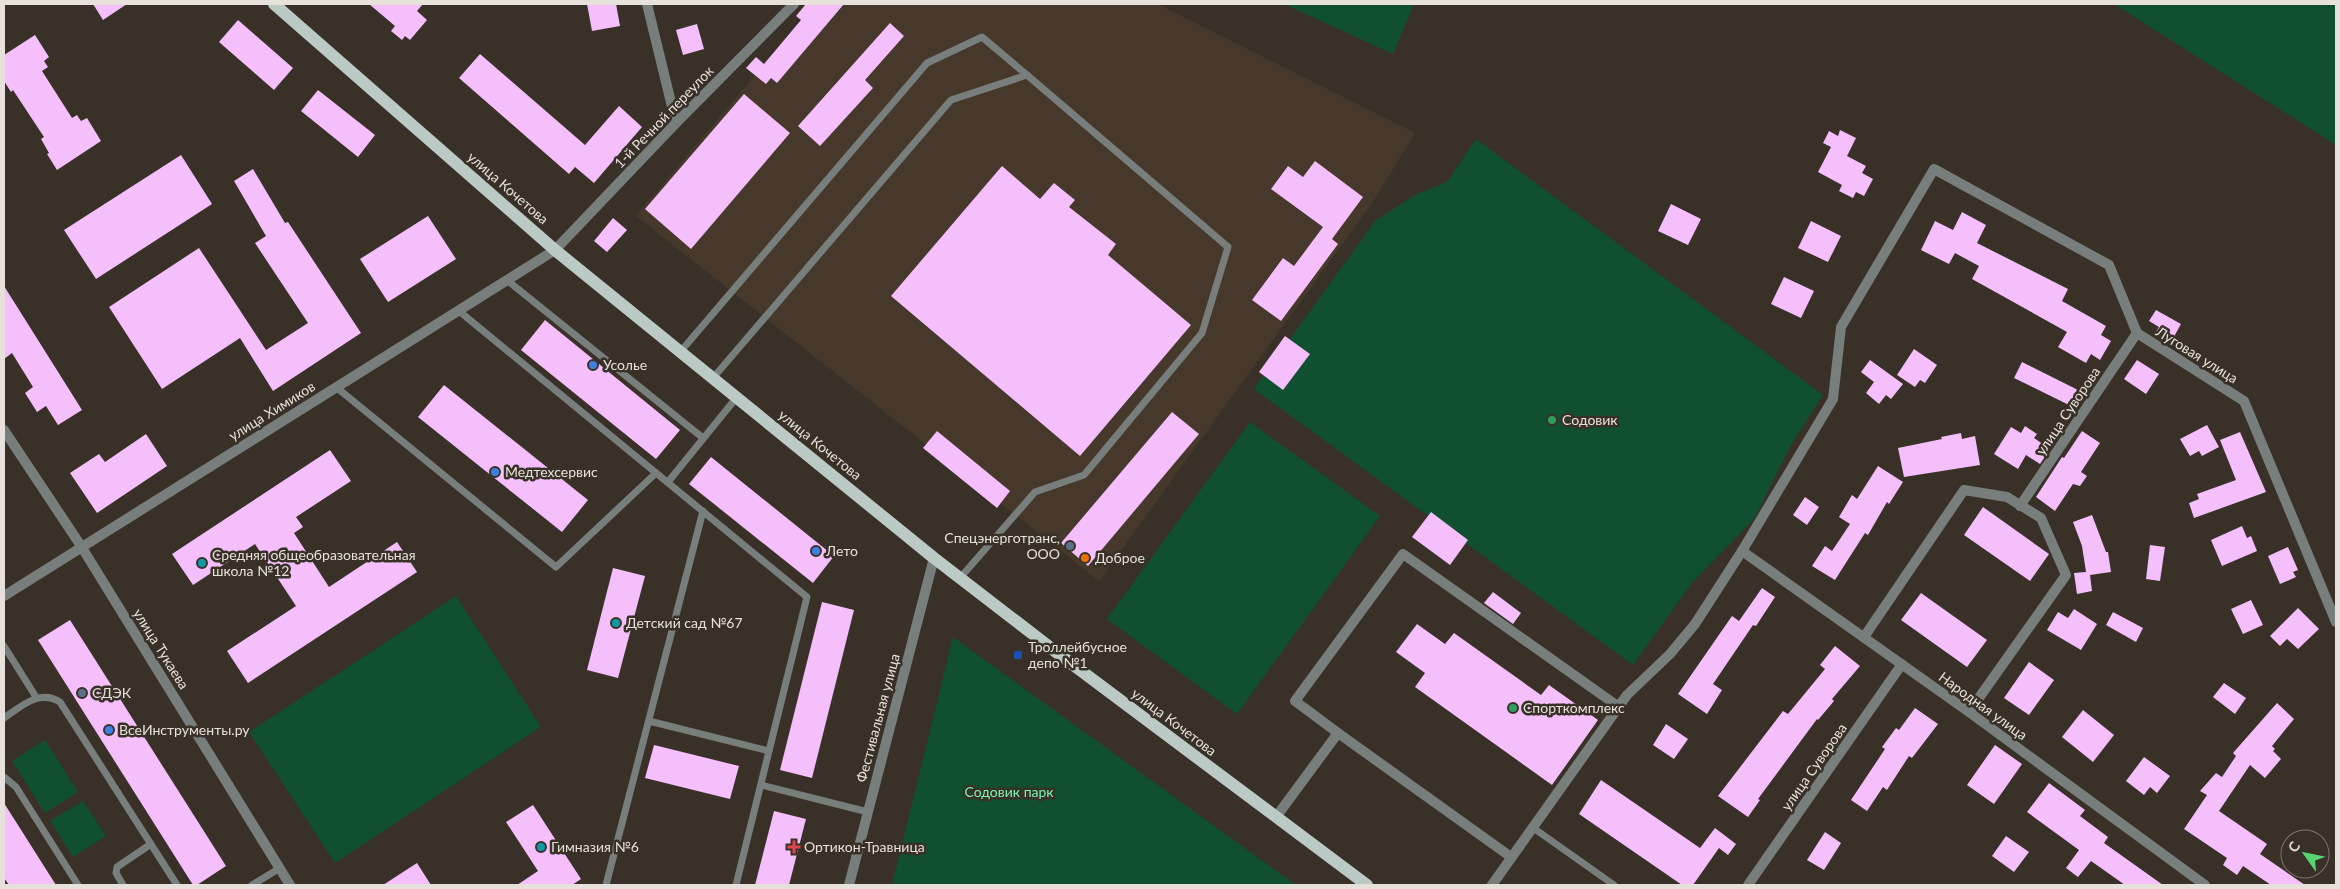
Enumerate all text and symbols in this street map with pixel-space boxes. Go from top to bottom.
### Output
street label: 1-й Речной переулок [611,62,717,171]
street label: улица Кочетова [464,148,552,227]
street label: Луговая улица [2152,322,2241,387]
place label: Усолье [603,356,647,373]
marker: Усолье [587,359,599,371]
street label: улица Суворова [2032,363,2103,458]
street label: улица Химиков [225,377,318,444]
street label: улица Кочетова [775,406,865,483]
place label: Содовик [1562,411,1618,428]
marker: Содовик [1546,414,1558,426]
place label: Медтехсервис [505,463,598,480]
marker: Медтехсервис [489,466,501,478]
place label: Спецэнерготранс, ООО [944,529,1060,562]
marker: Спецэнерготранс, ООО [1064,540,1076,552]
place label: Лето [825,542,858,559]
marker: Лето [810,545,822,557]
place label: Средняя общеобразовательная школа №12 [212,546,416,579]
place label: Доброе [1095,549,1145,566]
marker: Доброе [1079,552,1091,564]
marker: Средняя общеобразовательная школа №12 [196,557,208,569]
street label: улица Тукаева [130,605,193,692]
place label: Детский сад №67 [626,614,743,631]
marker: Детский сад №67 [610,617,622,629]
place label: Троллейбусное депо №1 [1028,638,1127,671]
marker: Троллейбусное депо №1 [1012,649,1024,661]
street label: Фестивальная улица [852,652,903,784]
street label: Народная улица [1936,668,2031,743]
place label: СДЭК [92,684,132,701]
street label: улица Кочетова [1129,684,1220,759]
marker: СДЭК [76,687,88,699]
place label: Спорткомплекс [1523,699,1625,716]
marker: Спорткомплекс [1507,702,1519,714]
street label: улица Суворова [1777,720,1850,814]
place label: ВсеИнструменты.ру [119,721,250,738]
marker: ВсеИнструменты.ру [103,724,115,736]
park label: Содовик парк [964,783,1054,800]
north arrow [2280,829,2330,879]
place label: Гимназия №6 [551,838,639,855]
place label: Ортикон-Травница [804,838,925,855]
text: С [2284,838,2304,855]
marker: Гимназия №6 [535,841,547,853]
marker: Ортикон-Травница [788,841,800,853]

